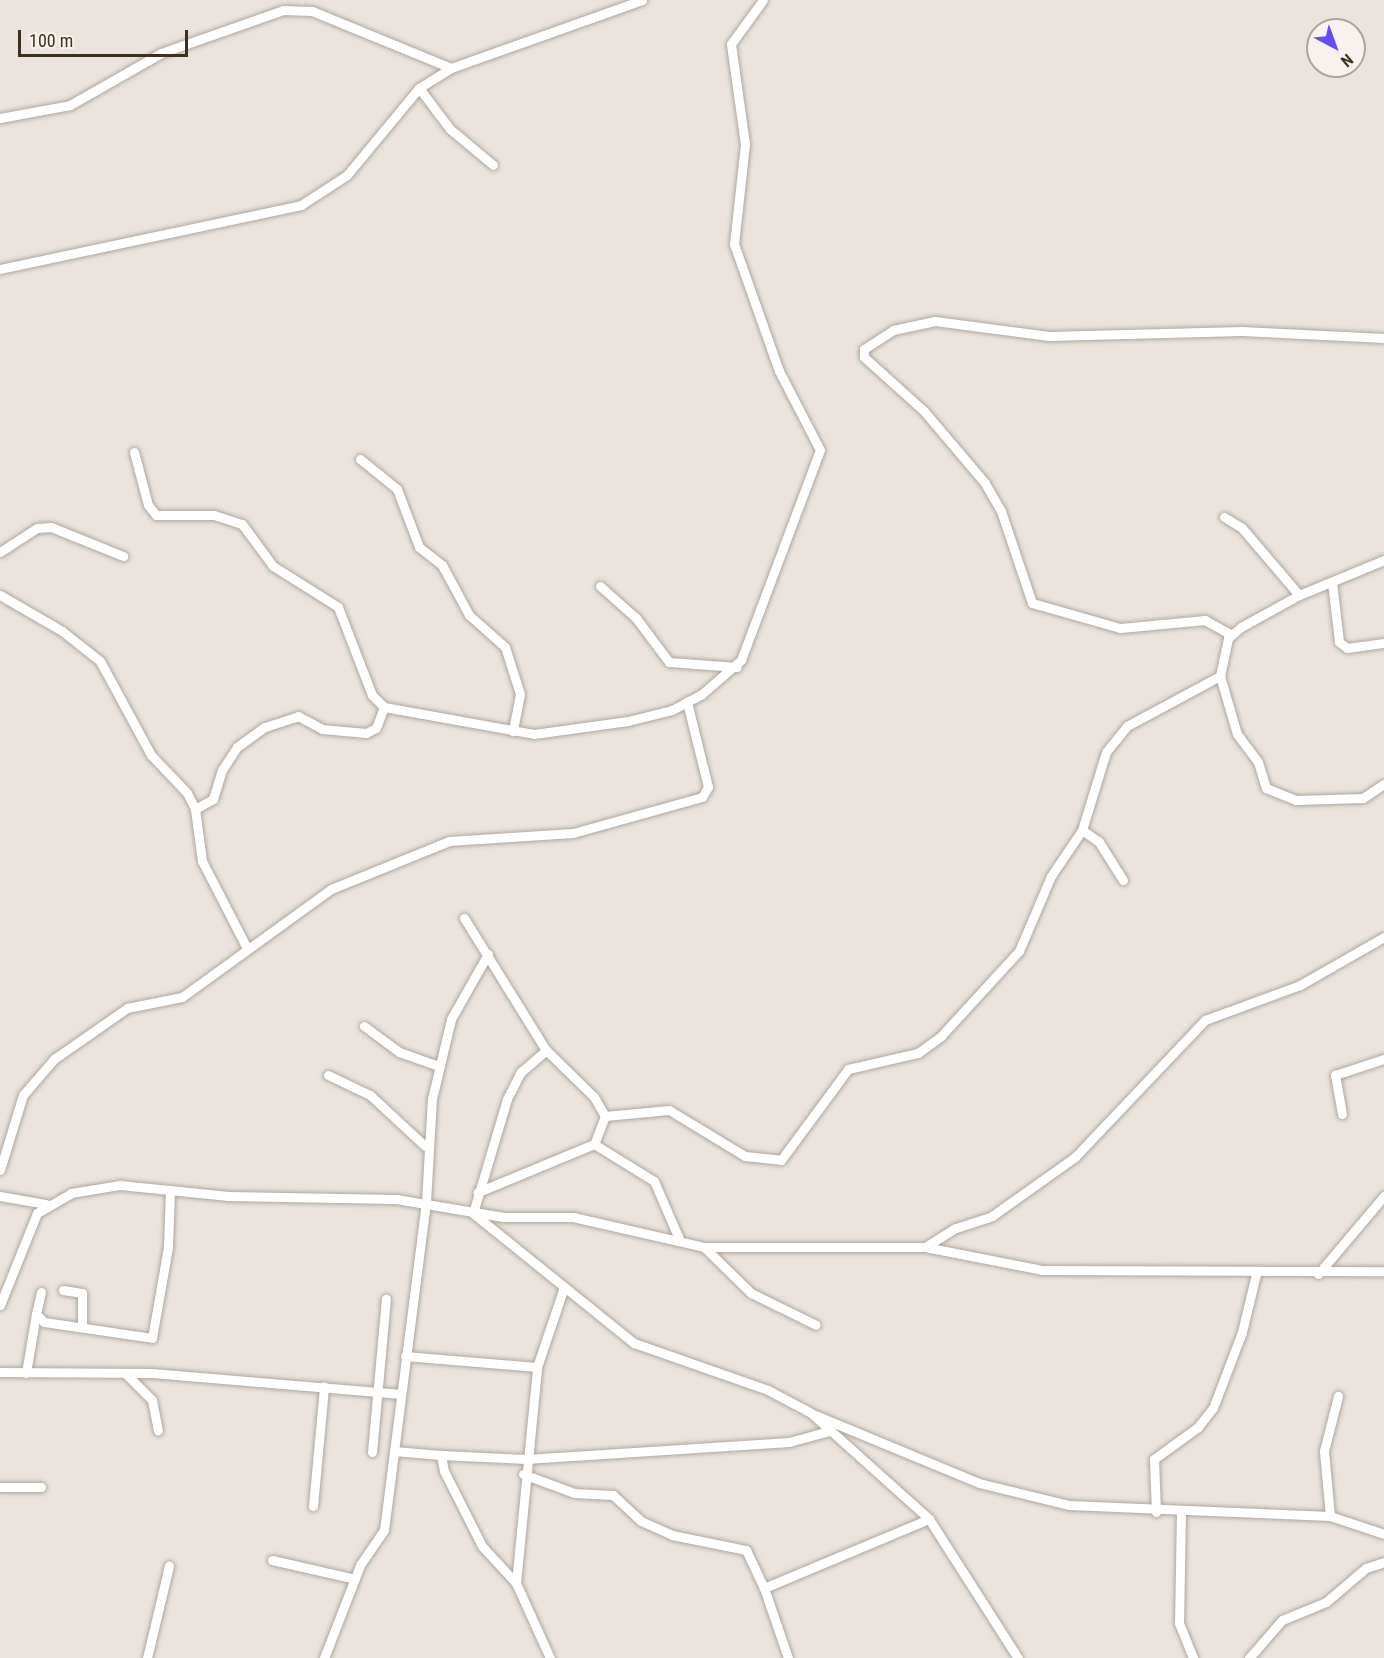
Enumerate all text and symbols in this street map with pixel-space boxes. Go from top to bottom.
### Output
scale bar [21,18,190,56]
north arrow [1306,18,1366,78]
text: 100 m [29,30,73,51]
text: N [1337,50,1357,71]

